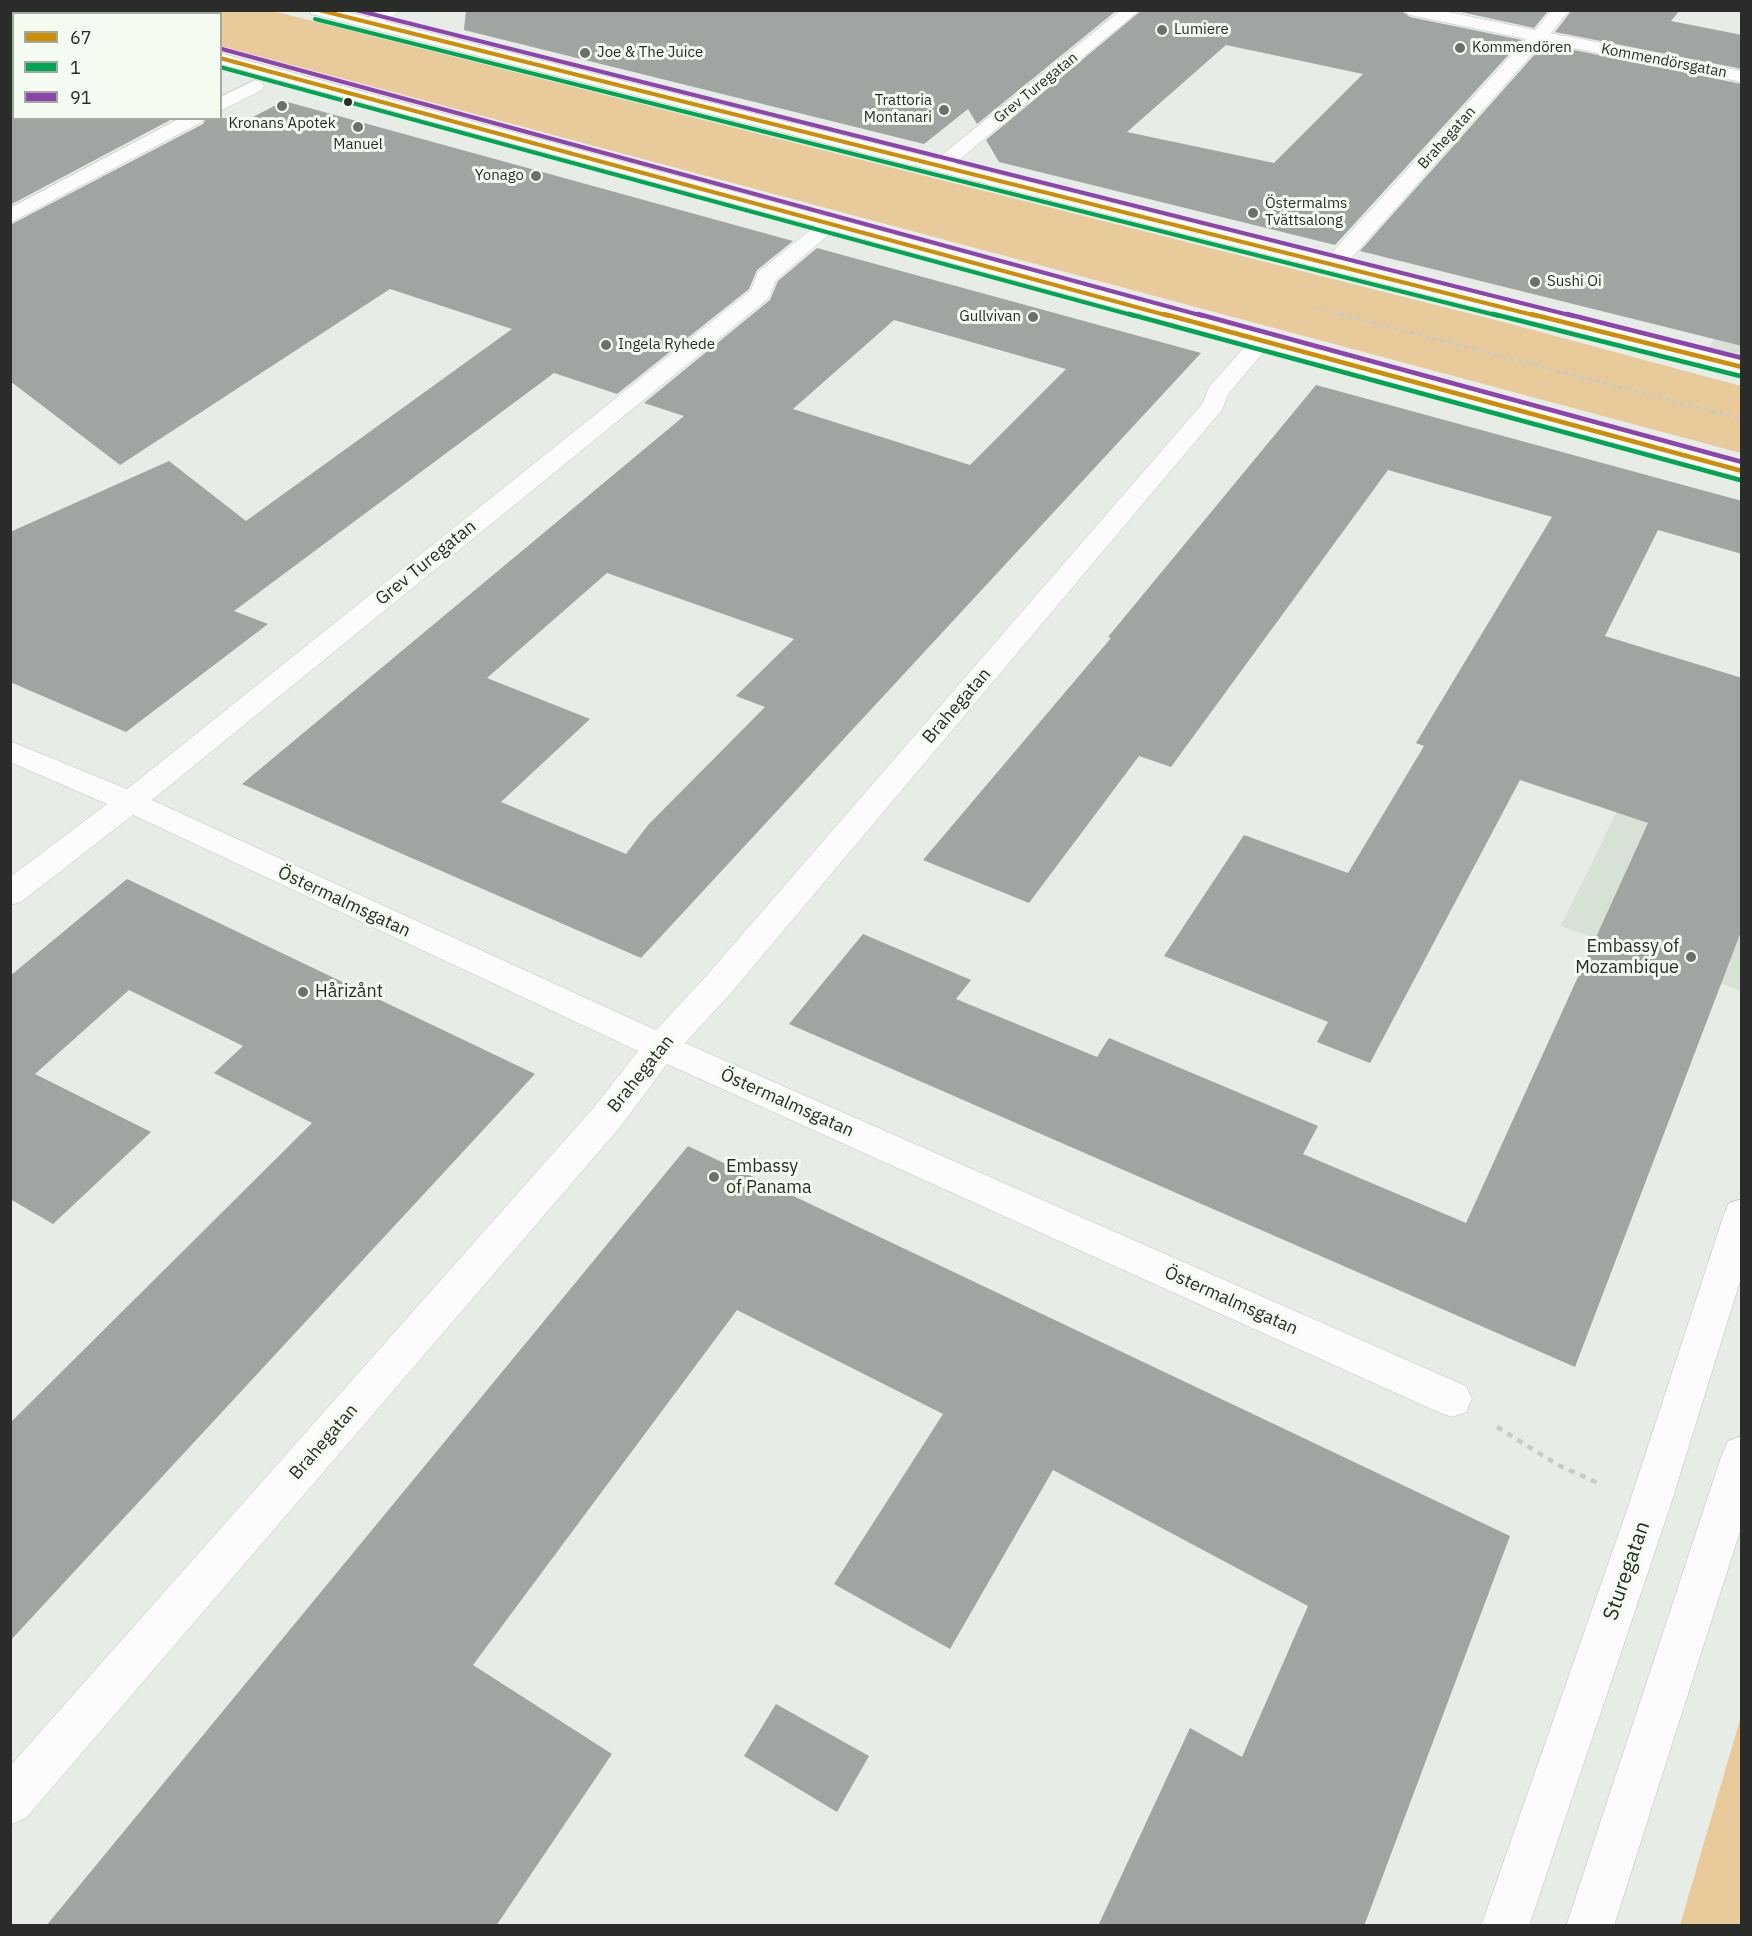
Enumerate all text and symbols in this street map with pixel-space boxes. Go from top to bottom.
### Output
legend [12,12,222,120]
place label: Lumiere [1174,21,1229,39]
marker: Lumiere [1155,23,1169,37]
text: 67 [70,26,92,49]
place label: Kommendören [1472,39,1572,57]
street label: Kommendörsgatan [1599,40,1729,82]
marker: Kommendören [1453,41,1467,55]
place label: Joe & The Juice [597,44,703,62]
marker: Joe & The Juice [578,46,592,60]
street label: Grev Turegatan [990,49,1082,127]
text: 1 [70,56,81,79]
text: 91 [70,86,92,109]
place label: Trattoria Montanari [864,92,932,127]
unlabelled marker [342,96,354,108]
marker: Kronans Apotek [275,99,289,113]
marker: Trattoria Montanari [937,103,951,117]
street label: Brahegatan [1414,103,1480,173]
place label: Kronans Apotek [228,115,336,133]
marker: Manuel [351,120,365,134]
place label: Manuel [333,136,383,154]
place label: Yonago [475,167,524,185]
marker: Yonago [529,169,543,183]
place label: Östermalms Tvättsalong [1265,195,1347,230]
marker: Östermalms Tvättsalong [1246,206,1260,220]
place label: Sushi Oi [1547,273,1602,291]
marker: Sushi Oi [1528,275,1542,289]
place label: Gullvivan [959,308,1021,326]
marker: Gullvivan [1026,310,1040,324]
place label: Ingela Ryhede [618,336,715,354]
marker: Ingela Ryhede [599,338,613,352]
street label: Grev Turegatan [371,516,481,610]
street label: Brahegatan [918,664,996,748]
street label: Östermalmsgatan [274,862,414,942]
place label: Embassy of Mozambique [1575,936,1679,978]
marker: Embassy of Mozambique [1684,950,1698,964]
place label: Hårizånt [315,981,383,1003]
marker: Hårizånt [296,985,310,999]
street label: Brahegatan [603,1031,679,1117]
street label: Östermalmsgatan [717,1064,857,1142]
place label: Embassy of Panama [726,1156,812,1198]
marker: Embassy of Panama [707,1170,721,1184]
street label: Östermalmsgatan [1161,1262,1301,1340]
street label: Brahegatan [285,1400,363,1484]
street label: Sturegatan [1598,1518,1656,1624]

